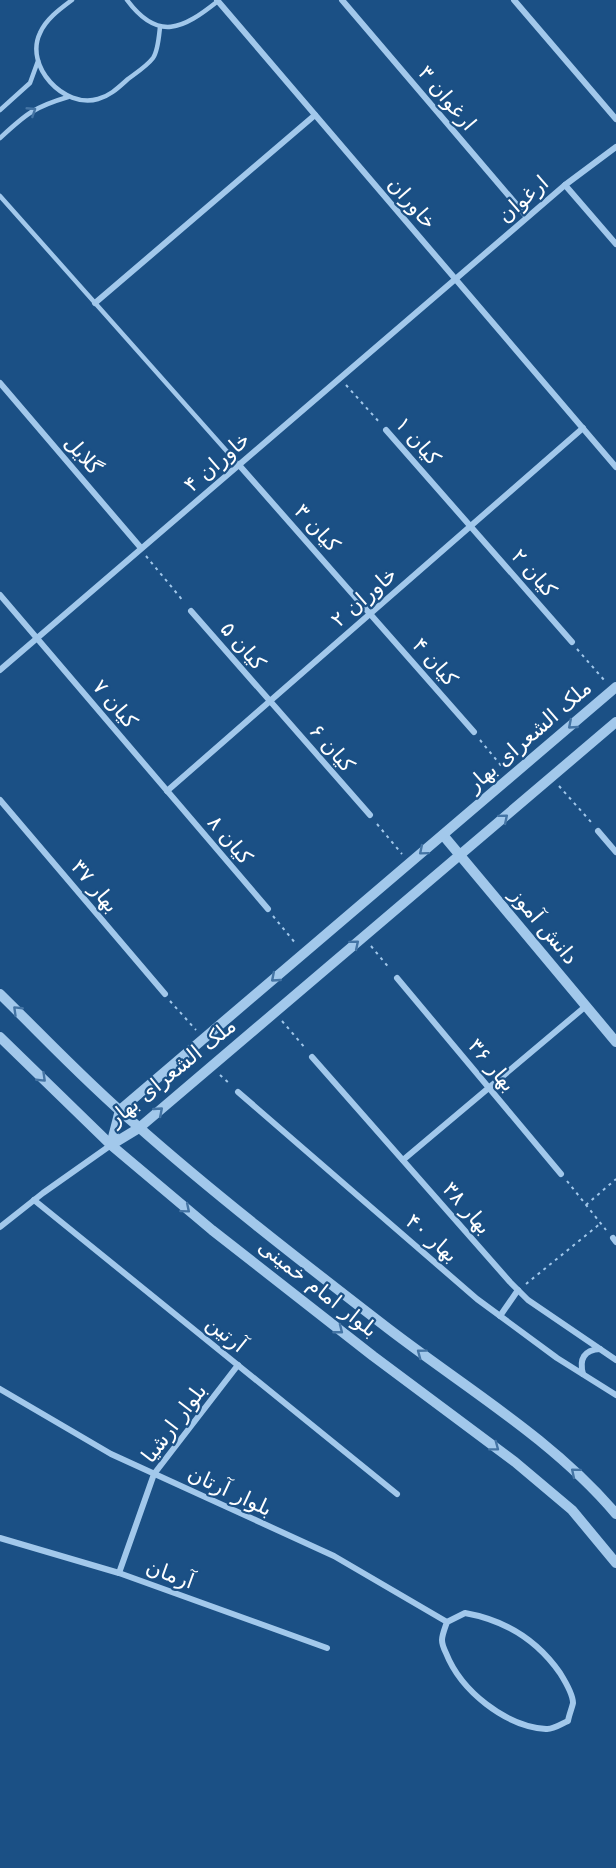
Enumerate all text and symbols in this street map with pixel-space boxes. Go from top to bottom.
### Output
street label: ارغوان ۳ [413,61,481,135]
one-way arrow [26,107,36,119]
street label: ارغوان [493,171,553,227]
street label: خاوران [383,172,441,234]
street label: کیان ۱ [391,412,445,470]
street label: خاوران ۴ [179,427,255,497]
street label: گلایل [59,430,107,480]
street label: کیان ۳ [289,499,345,557]
street label: کیان ۲ [507,544,561,602]
street label: خاوران ۲ [326,562,402,632]
street label: کیان ۵ [216,617,270,675]
street label: کیان ۴ [408,633,462,691]
street label: کیان ۷ [88,675,142,733]
street label: ملک الشعرای بهار [461,675,596,797]
one-way arrow [568,718,579,729]
street label: کیان ۶ [305,719,359,777]
street label: کیان ۸ [203,811,257,869]
one-way arrow [497,814,508,825]
one-way arrow [419,844,430,855]
street label: بهار ۳۷ [66,855,124,917]
street label: دانش آموز [504,881,584,969]
one-way arrow [348,940,359,951]
one-way arrow [271,971,282,982]
one-way arrow [13,1006,23,1017]
street label: ملک الشعرای بهار [103,1013,241,1131]
street label: بهار ۳۶ [463,1034,521,1096]
one-way arrow [35,1071,46,1082]
one-way arrow [152,1108,163,1119]
street label: بهار ۳۸ [438,1177,496,1239]
one-way arrow [179,1202,190,1213]
street label: بهار ۴۰ [401,1209,463,1267]
street label: بلوار امام خمینی [254,1234,382,1342]
street label: آرتین [201,1310,252,1358]
one-way arrow [332,1323,343,1334]
one-way arrow [417,1350,428,1361]
street label: بلوار ارشیا [137,1379,211,1467]
one-way arrow [488,1440,499,1451]
street label: بلوار آرتان [184,1460,276,1521]
one-way arrow [571,1468,582,1479]
street label: آرمان [143,1553,199,1594]

